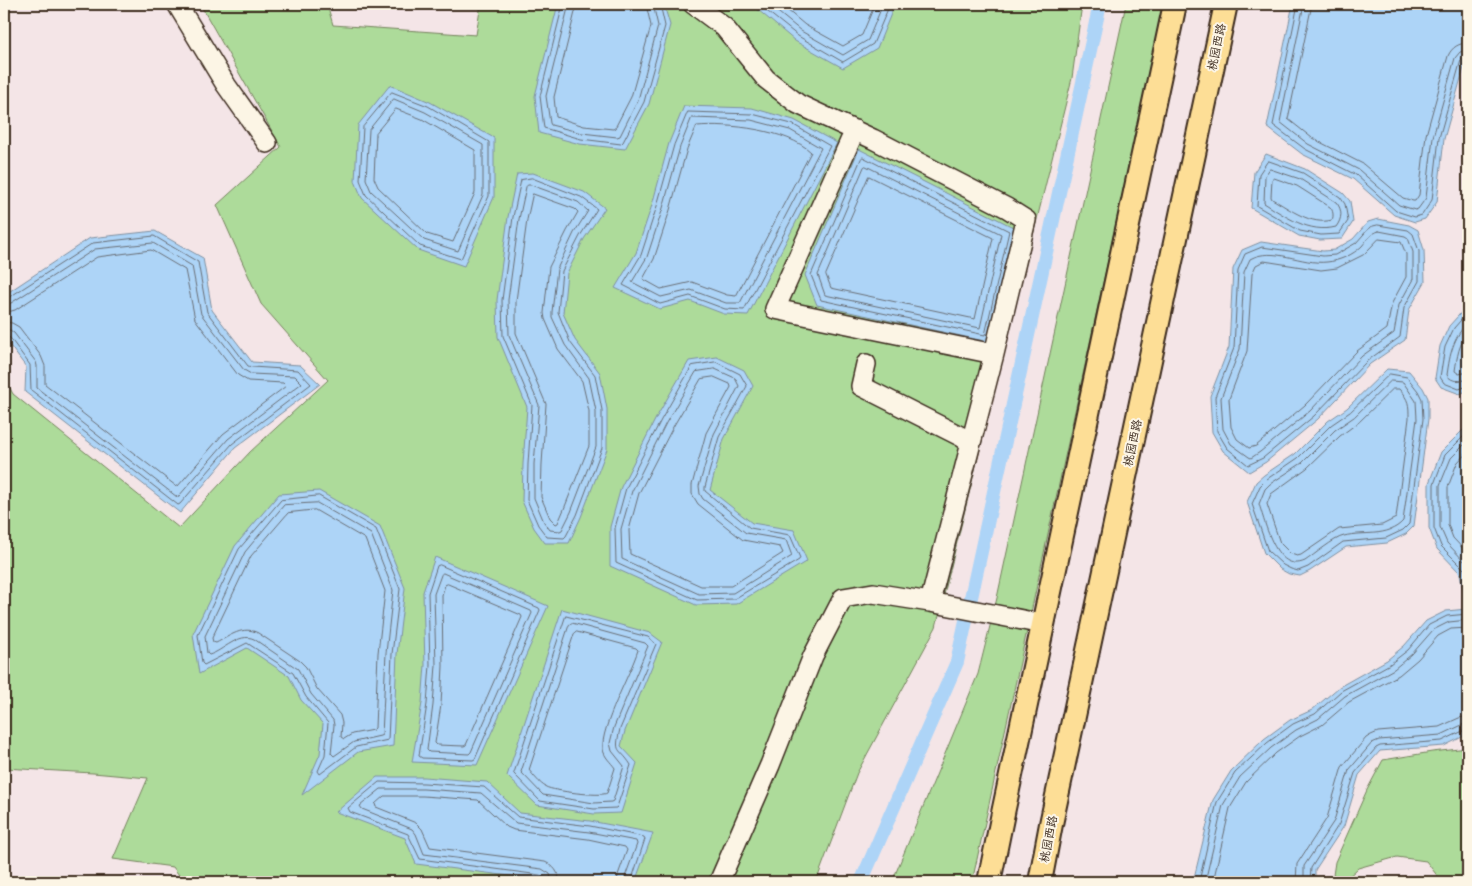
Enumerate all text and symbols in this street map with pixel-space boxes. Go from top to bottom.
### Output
street label: 桃园西路 [1205,22,1229,72]
street label: 桃园西路 [1121,418,1145,468]
street label: 桃园西路 [1037,814,1061,864]

